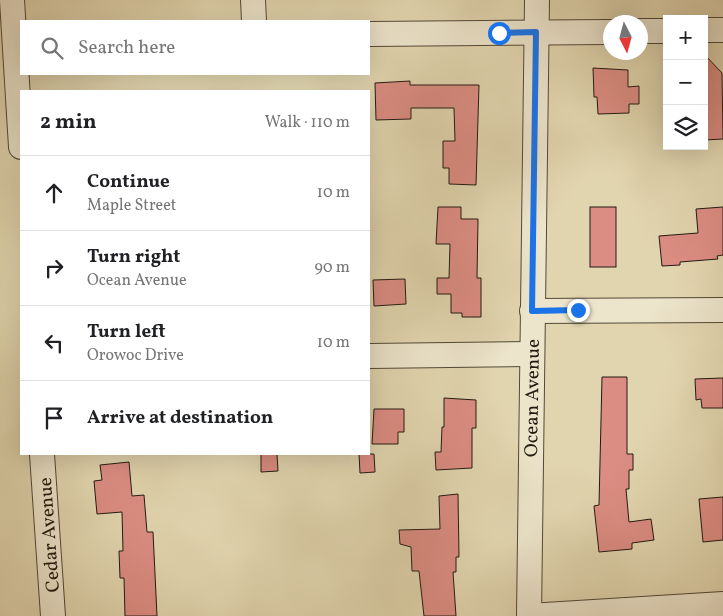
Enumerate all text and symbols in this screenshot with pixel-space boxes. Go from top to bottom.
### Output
north arrow [603,15,648,60]
map controls [663,15,708,150]
button: + [663,15,708,60]
search box [20,20,370,75]
route start [488,22,511,45]
icon: search [38,34,66,62]
text: Search here [78,35,175,61]
button: − [663,60,708,105]
button: layers [663,105,708,150]
text: 2 min [40,108,97,137]
text: Walk · 110 m [265,112,350,134]
text: Continue [87,169,170,195]
icon: ahead [40,179,68,207]
text: 10 m [317,182,350,204]
text: Maple Street [87,195,176,217]
text: Turn right [87,244,180,270]
icon: right [40,254,68,282]
text: 90 m [314,257,350,279]
text: Ocean Avenue [87,270,187,292]
route end [567,299,590,322]
text: Turn left [87,319,166,345]
icon: left [40,329,68,357]
text: 10 m [317,332,350,354]
street label: Ocean Avenue [519,339,547,457]
text: Orowoc Drive [87,345,184,367]
icon: arrive [40,404,68,432]
text: Arrive at destination [87,405,273,431]
street label: Cedar Avenue [33,476,67,593]

